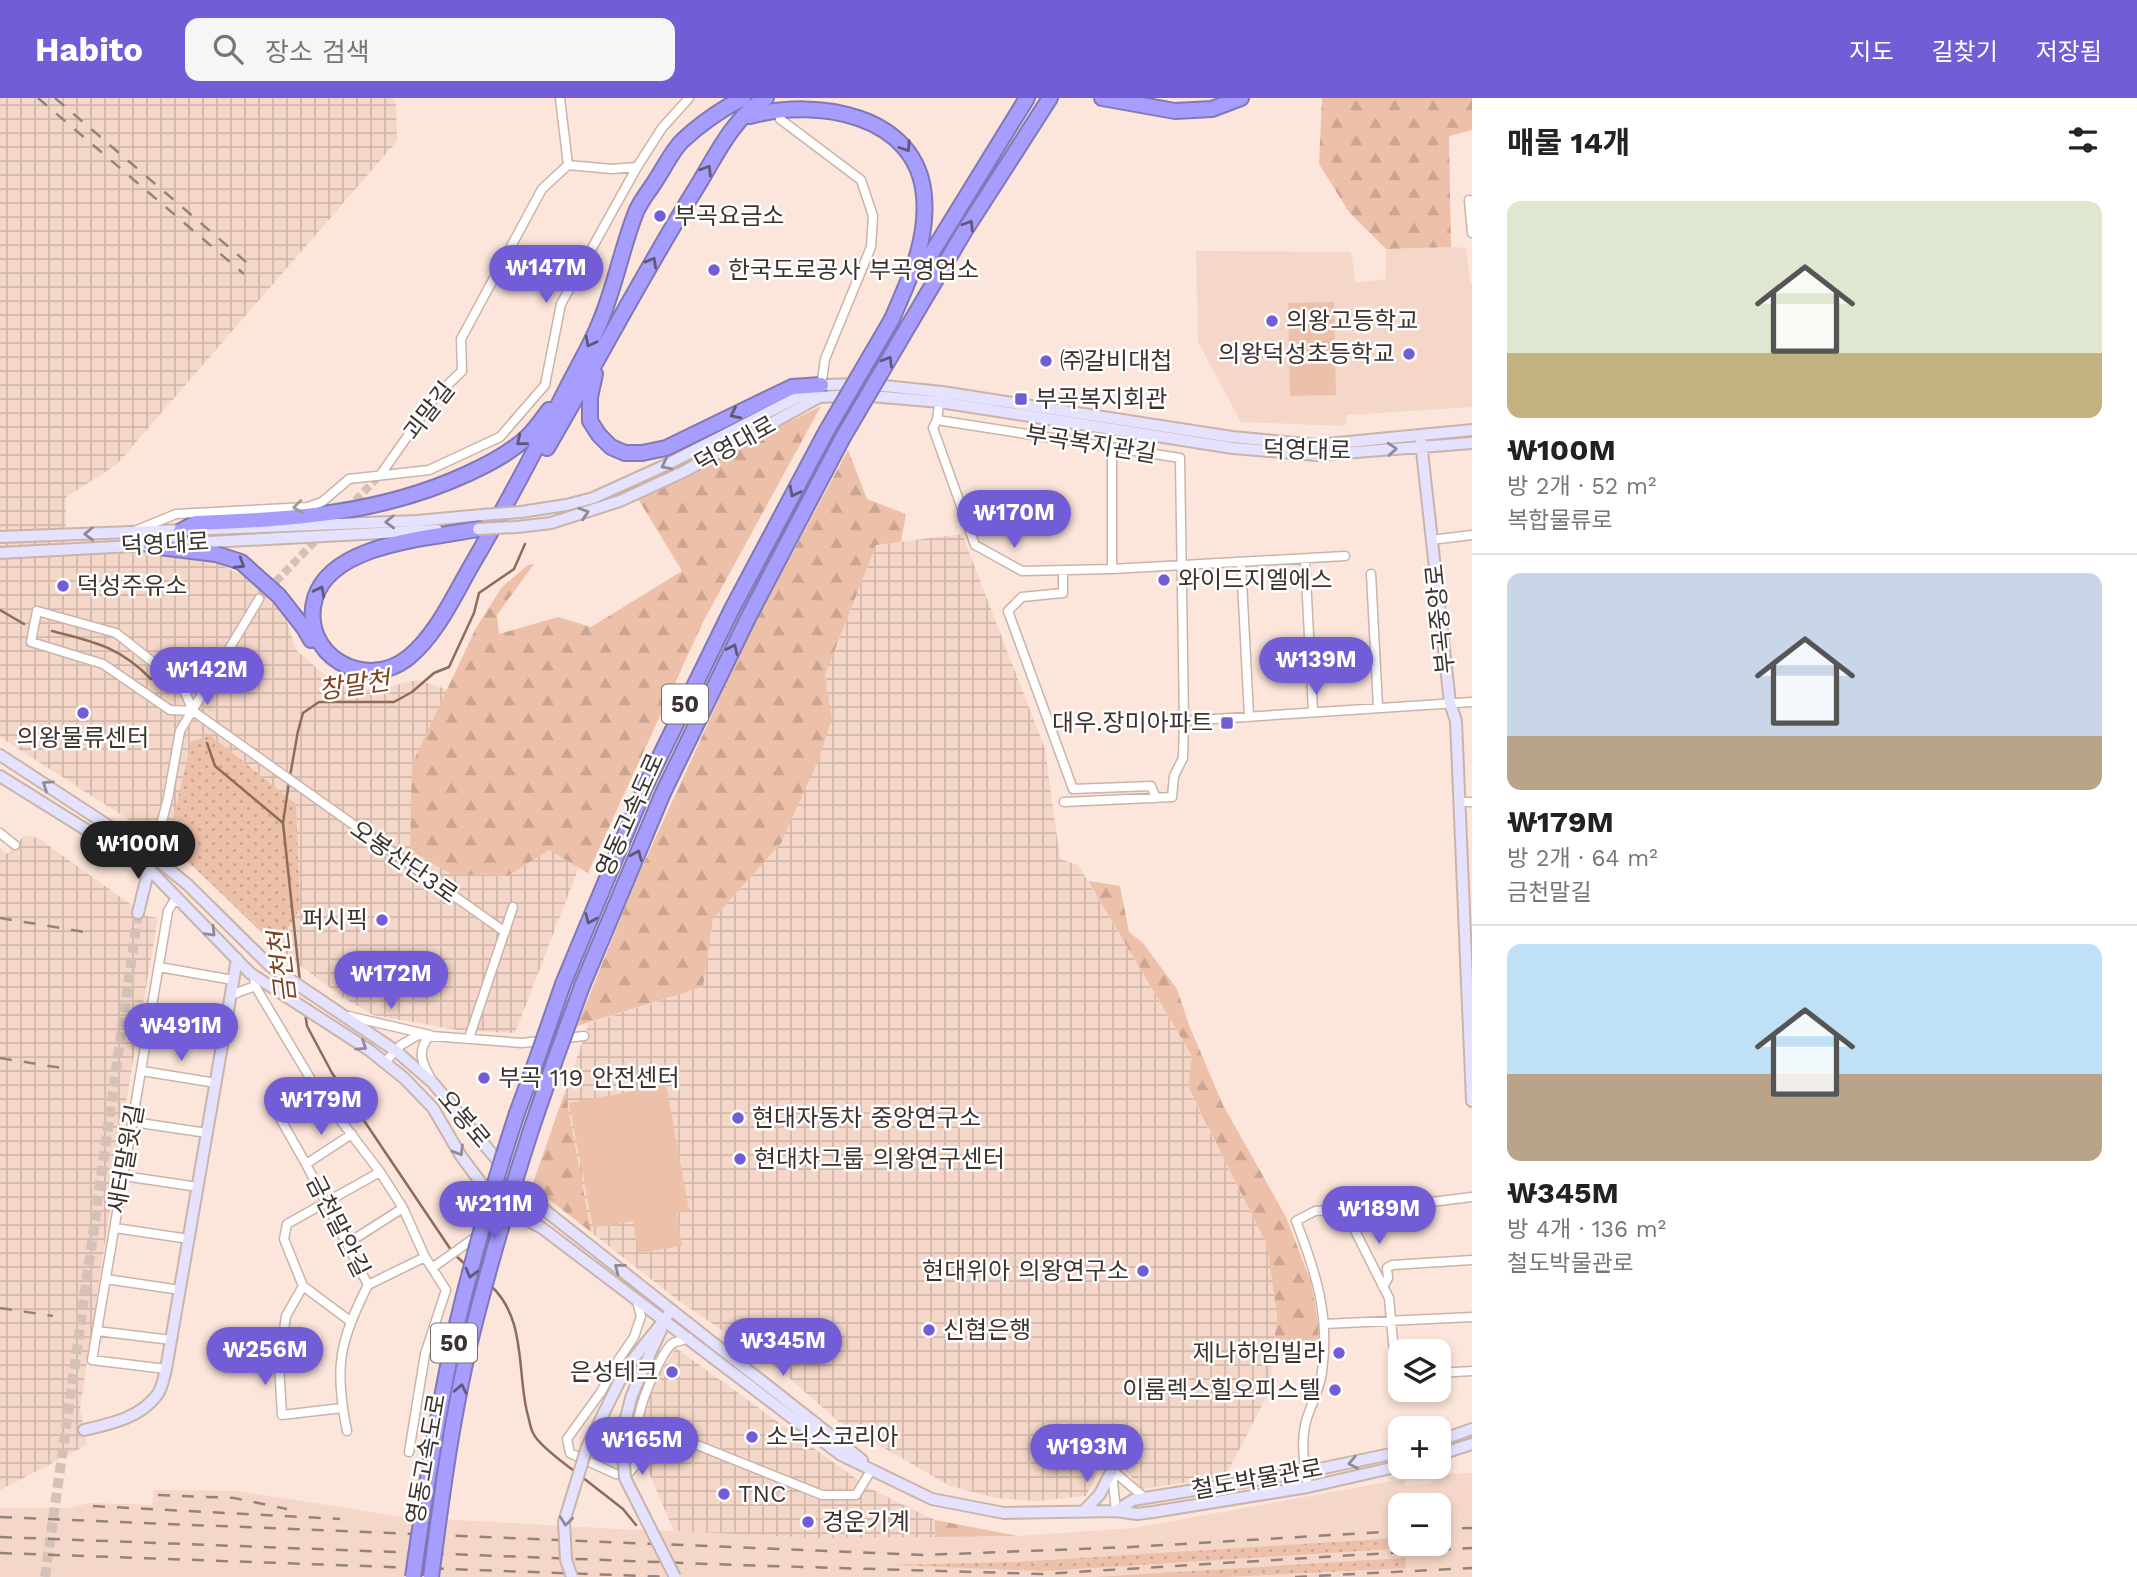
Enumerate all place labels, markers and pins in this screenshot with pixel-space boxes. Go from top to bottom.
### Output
place label: 부곡요금소 [674,202,784,230]
marker: 부곡요금소 [652,208,668,224]
pin: ₩147M [497,246,595,305]
place label: 한국도로공사 부곡영업소 [728,256,979,284]
marker: 한국도로공사 부곡영업소 [706,262,722,278]
place label: 의왕고등학교 [1286,307,1418,335]
marker: 의왕고등학교 [1264,313,1280,329]
place label: 의왕덕성초등학교 [1218,340,1395,368]
marker: 의왕덕성초등학교 [1401,346,1417,362]
place label: ㈜갈비대첩 [1060,347,1172,375]
marker: ㈜갈비대첩 [1038,353,1054,369]
place label: 부곡복지회관 [1035,385,1167,413]
marker: 부곡복지회관 [1013,391,1029,407]
pin: ₩170M [965,490,1063,550]
place label: 와이드지엘에스 [1178,566,1333,594]
place label: 덕성주유소 [77,572,187,600]
marker: 와이드지엘에스 [1156,572,1172,588]
marker: 덕성주유소 [55,578,71,594]
pin: ₩139M [1267,638,1365,697]
pin: ₩142M [158,648,256,707]
marker: 의왕물류센터 [75,705,91,721]
place label: 대우.장미아파트 [1052,709,1213,737]
marker: 대우.장미아파트 [1219,715,1235,731]
place label: 의왕물류센터 [17,724,149,752]
pin: ₩100M [89,822,187,881]
place label: 퍼시픽 [302,906,368,934]
marker: 퍼시픽 [374,912,390,928]
pin: ₩172M [342,951,440,1011]
pin: ₩491M [132,1004,230,1063]
place label: 부곡 119 안전센터 [498,1064,680,1092]
marker: 부곡 119 안전센터 [476,1070,492,1086]
pin: ₩179M [272,1077,370,1137]
place label: 현대자동차 중앙연구소 [752,1104,981,1132]
marker: 현대자동차 중앙연구소 [730,1110,746,1126]
place label: 현대차그룹 의왕연구센터 [754,1145,1005,1173]
marker: 현대차그룹 의왕연구센터 [732,1151,748,1167]
pin: ₩211M [445,1182,543,1241]
pin: ₩189M [1330,1186,1428,1246]
place label: 현대위아 의왕연구소 [922,1257,1129,1285]
marker: 현대위아 의왕연구소 [1135,1263,1151,1279]
place label: 신협은행 [943,1316,1031,1344]
pin: ₩345M [734,1318,832,1378]
marker: 신협은행 [921,1322,937,1338]
pin: ₩256M [216,1328,314,1387]
place label: 제나하임빌라 [1193,1339,1325,1367]
marker: 제나하임빌라 [1331,1345,1347,1361]
place label: 은성테크 [570,1358,658,1386]
marker: 은성테크 [664,1364,680,1380]
place label: 이룸렉스힐오피스텔 [1122,1376,1321,1404]
marker: 이룸렉스힐오피스텔 [1327,1382,1343,1398]
pin: ₩165M [593,1418,691,1477]
place label: 소닉스코리아 [766,1423,898,1451]
pin: ₩193M [1038,1424,1136,1484]
marker: 소닉스코리아 [744,1429,760,1445]
place label: TNC [738,1480,787,1508]
marker: TNC [716,1486,732,1502]
place label: 경운기계 [822,1508,910,1536]
marker: 경운기계 [800,1514,816,1530]

